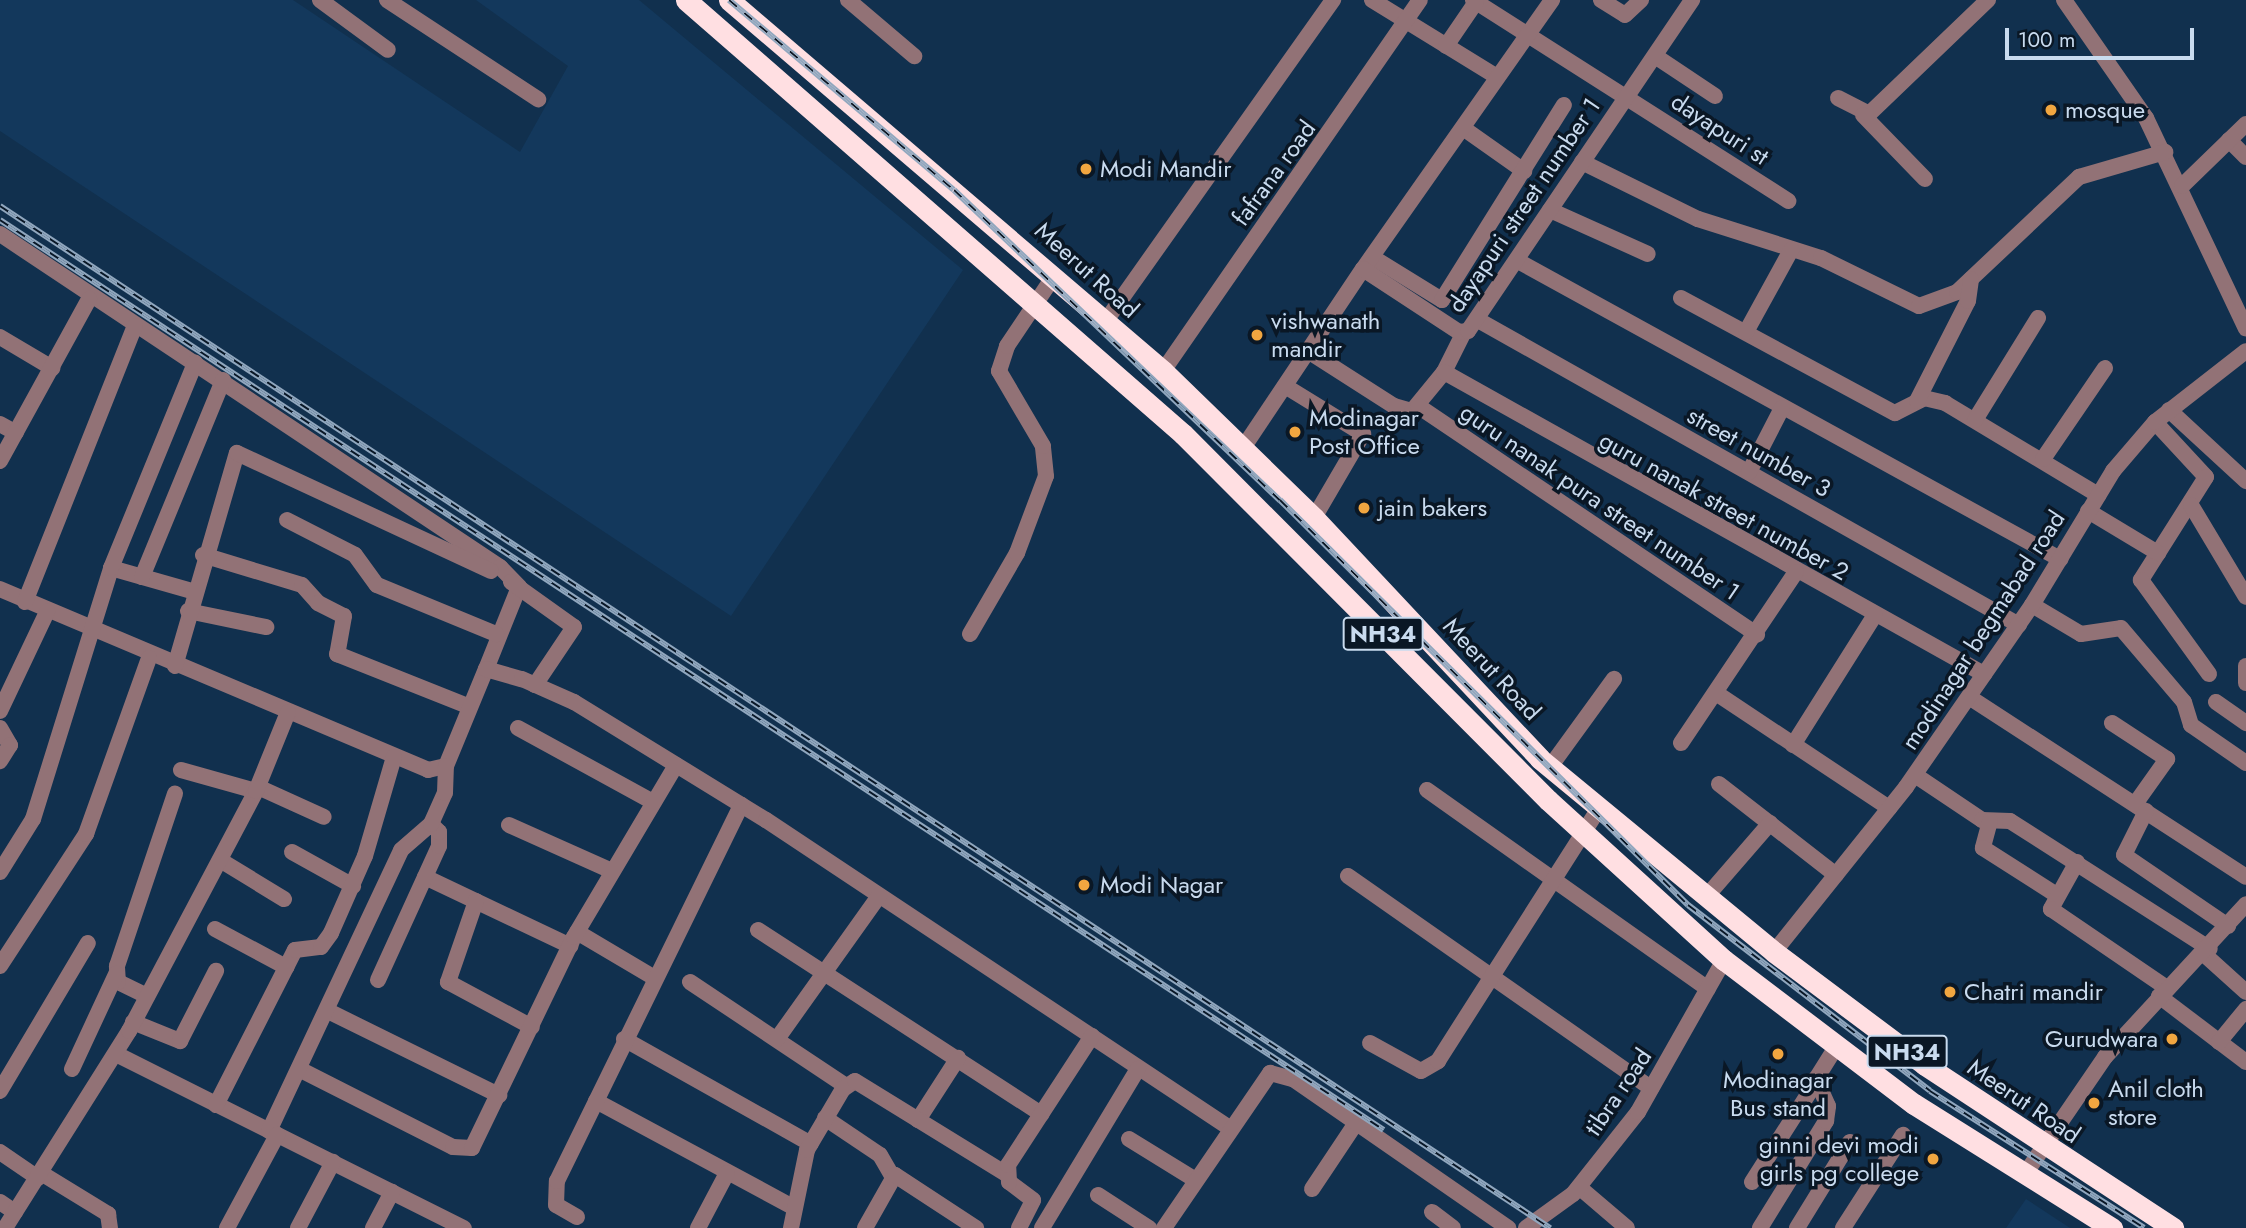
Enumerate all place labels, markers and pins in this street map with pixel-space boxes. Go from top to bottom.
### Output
place label: mosque [2065,96,2145,124]
marker: mosque [2043,102,2059,118]
place label: Modi Mandir [1100,155,1231,183]
marker: Modi Mandir [1078,161,1094,177]
place label: vishwanath mandir [1271,307,1380,363]
marker: vishwanath mandir [1249,327,1265,343]
place label: Modinagar Post Office [1309,404,1420,460]
marker: Modinagar Post Office [1287,424,1303,440]
place label: jain bakers [1378,494,1487,522]
marker: jain bakers [1356,500,1372,516]
place label: Modi Nagar [1100,871,1223,899]
marker: Modi Nagar [1074,875,1094,895]
place label: Chatri mandir [1964,978,2103,1006]
marker: Chatri mandir [1942,984,1958,1000]
place label: Gurudwara [2045,1025,2158,1053]
marker: Gurudwara [2164,1031,2180,1047]
marker: Modinagar Bus stand [1770,1046,1786,1062]
place label: Modinagar Bus stand [1723,1066,1833,1122]
place label: Anil cloth store [2108,1075,2204,1131]
marker: Anil cloth store [2086,1095,2102,1111]
place label: ginni devi modi girls pg college [1759,1131,1919,1187]
marker: ginni devi modi girls pg college [1925,1151,1941,1167]

